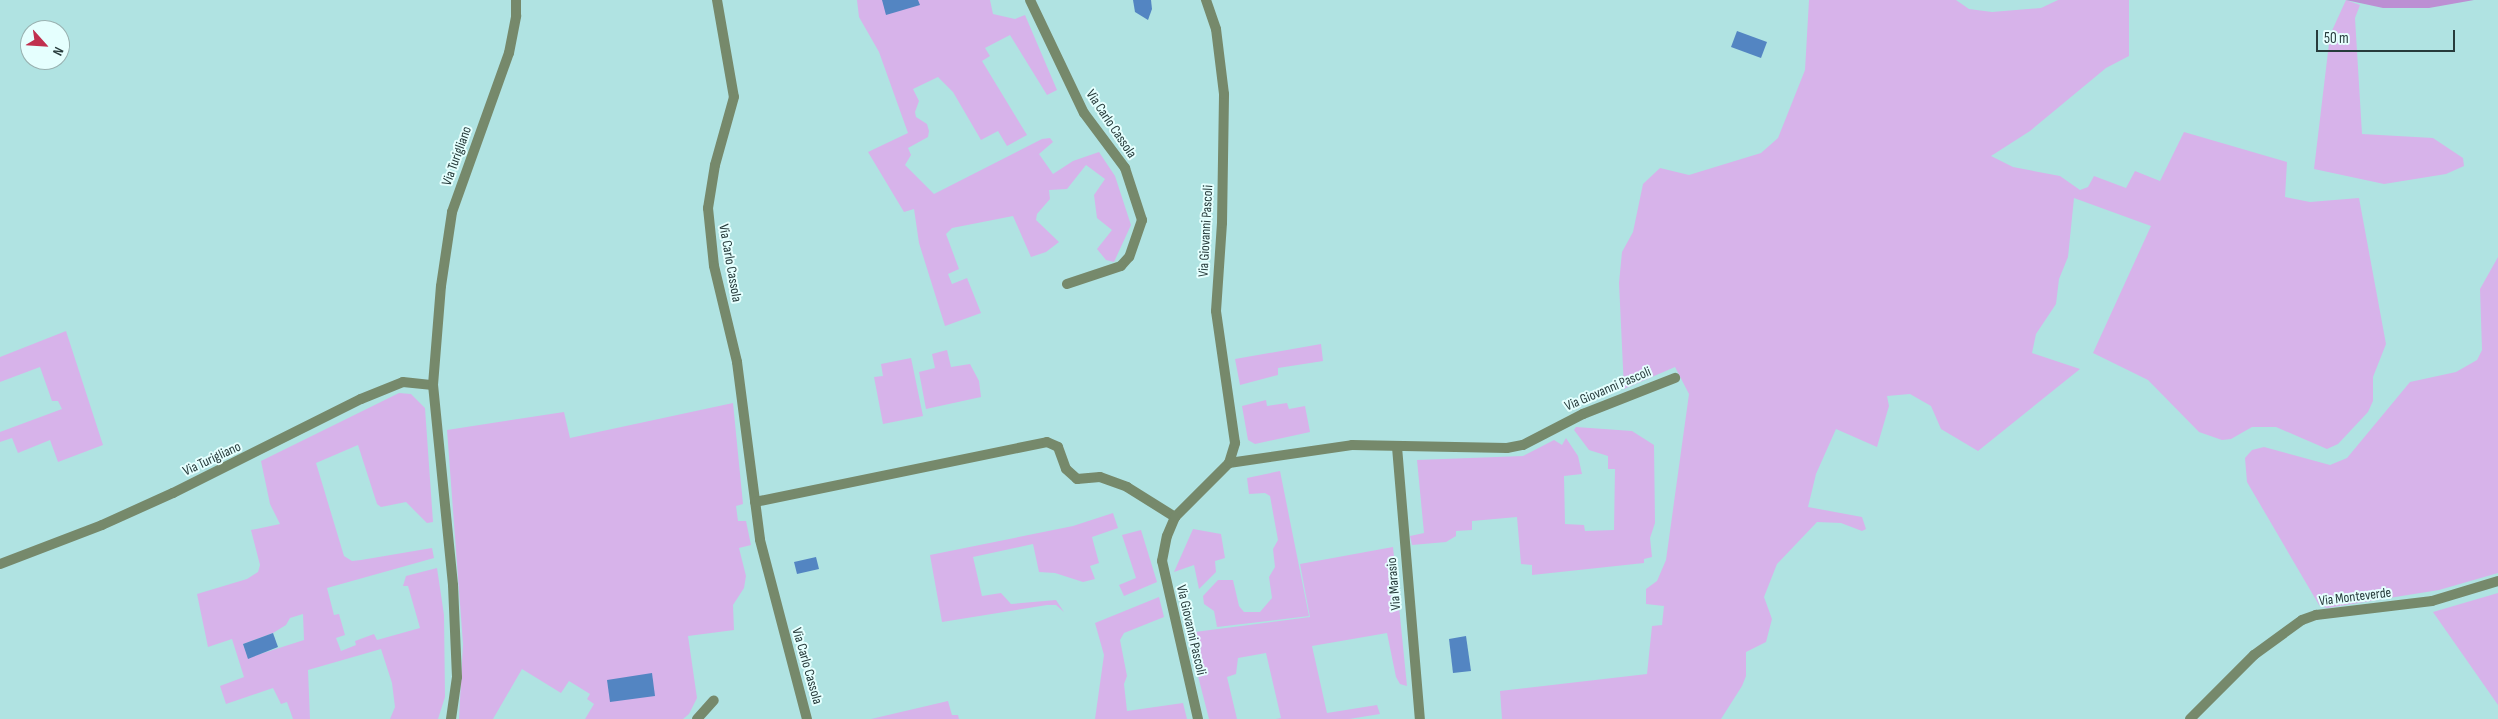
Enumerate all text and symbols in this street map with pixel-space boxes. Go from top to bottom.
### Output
north arrow [20,20,70,70]
scale bar [2318,20,2457,52]
text: 50 m [2324,29,2349,48]
text: N [49,44,67,58]
street label: Via Carlo Cassola [1082,87,1140,161]
street label: Via Turigliano [439,124,475,188]
street label: Via Giovanni Pascoli [1195,185,1217,277]
street label: Via Carlo Cassola [715,223,745,303]
street label: Via Giovanni Pascoli [1562,363,1654,415]
street label: Via Turigliano [180,438,244,480]
street label: Via Marasio [1383,557,1405,611]
street label: Via Giovanni Pascoli [1172,583,1210,677]
street label: Via Monteverde [2318,584,2392,610]
street label: Via Carlo Cassola [788,626,826,706]

